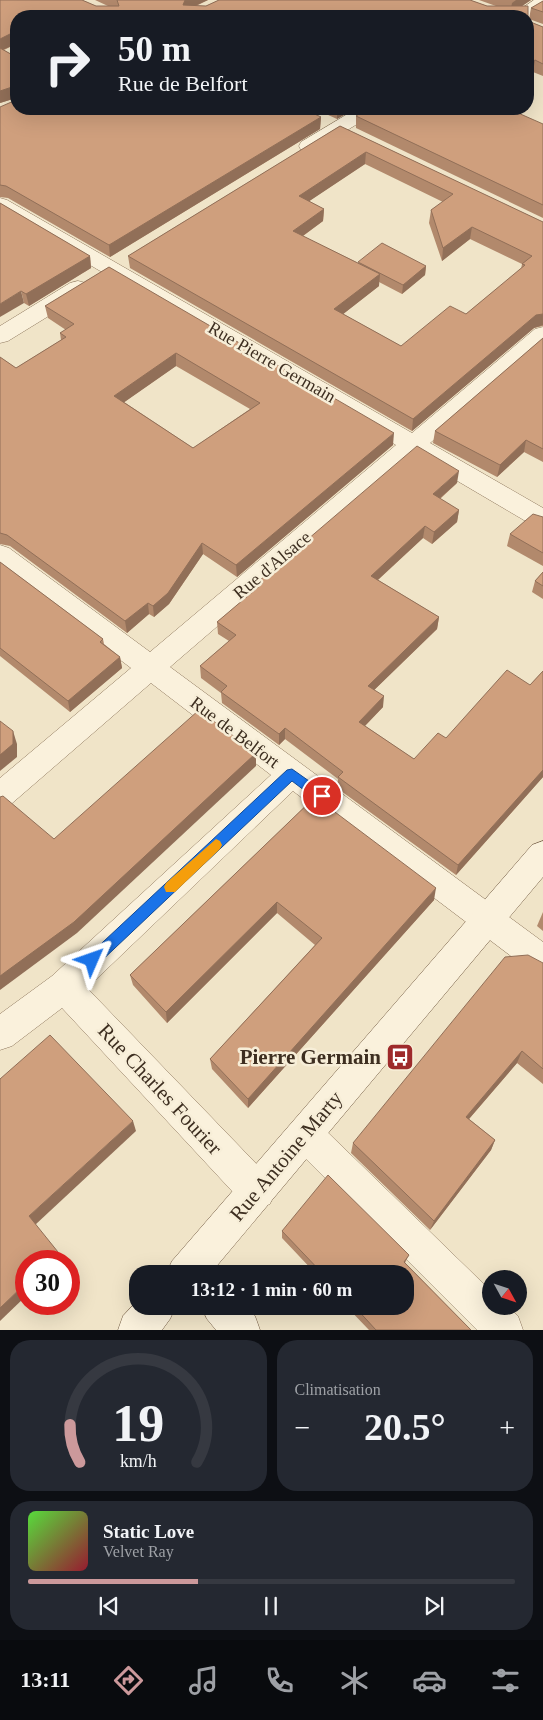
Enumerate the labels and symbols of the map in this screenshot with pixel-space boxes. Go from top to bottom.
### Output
street label: Rue Pierre Germain [205,317,339,407]
street label: Rue d'Alsace [229,527,315,603]
street label: Rue de Belfort [187,692,283,772]
pin [301,775,343,817]
position arrow [65,933,117,985]
street label: Rue Charles Fourier [93,1019,227,1159]
bus stop icon: Pierre Germain [385,1042,415,1072]
place label: Pierre Germain [240,1045,381,1069]
street label: Rue Antoine Marty [225,1086,348,1226]
speed limit sign: 30 [15,1250,80,1315]
north arrow [482,1270,528,1315]

